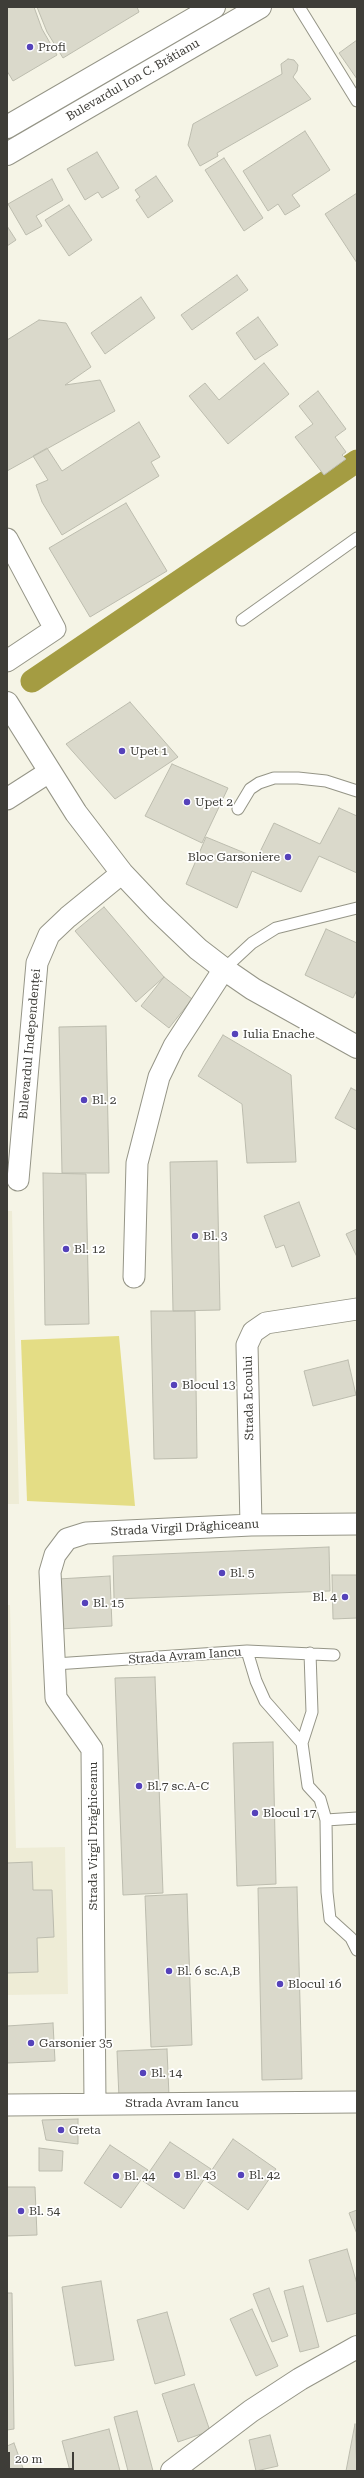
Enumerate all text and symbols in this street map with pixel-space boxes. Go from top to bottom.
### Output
street label: Bulevardul Ion C. Brătianu [64,36,202,124]
place label: Profi [38,40,66,54]
marker: Profi [25,42,35,52]
place label: Upet 1 [130,744,168,758]
marker: Upet 1 [117,746,127,756]
place label: Upet 2 [195,795,233,809]
marker: Upet 2 [182,797,192,807]
place label: Bloc Garsoniere [188,850,280,864]
marker: Bloc Garsoniere [283,852,293,862]
street label: Bulevardul Independenței [16,968,44,1120]
place label: Iulia Enache [243,1027,315,1041]
marker: Iulia Enache [230,1029,240,1039]
place label: Bl. 2 [92,1093,117,1107]
marker: Bl. 2 [79,1095,89,1105]
place label: Bl. 3 [203,1229,228,1243]
marker: Bl. 3 [190,1231,200,1241]
place label: Bl. 12 [74,1242,105,1256]
marker: Bl. 12 [61,1244,71,1254]
street label: Strada Ecoului [241,1356,257,1440]
place label: Blocul 13 [182,1378,235,1392]
marker: Blocul 13 [169,1380,179,1390]
street label: Strada Virgil Drăghiceanu [110,1517,260,1539]
place label: Bl. 5 [230,1566,255,1580]
marker: Bl. 5 [217,1568,227,1578]
place label: Bl. 4 [312,1590,337,1604]
marker: Bl. 4 [340,1592,350,1602]
place label: Bl. 15 [93,1596,124,1610]
marker: Bl. 15 [80,1598,90,1608]
street label: Strada Avram Iancu [128,1645,242,1667]
street label: Strada Virgil Drăghiceanu [86,1762,100,1910]
place label: Bl.7 sc.A-C [147,1779,209,1793]
marker: Bl.7 sc.A-C [134,1781,144,1791]
place label: Blocul 17 [263,1806,316,1820]
marker: Blocul 17 [250,1808,260,1818]
place label: Bl. 6 sc.A,B [177,1964,240,1978]
marker: Bl. 6 sc.A,B [164,1966,174,1976]
place label: Blocul 16 [288,1977,341,1991]
marker: Blocul 16 [275,1979,285,1989]
place label: Garsonier 35 [39,2036,113,2050]
marker: Garsonier 35 [26,2038,36,2048]
place label: Bl. 14 [151,2066,182,2080]
marker: Bl. 14 [138,2068,148,2078]
street label: Strada Avram Iancu [125,2096,239,2110]
place label: Greta [69,2123,101,2137]
marker: Greta [56,2125,66,2135]
place label: Bl. 43 [185,2168,216,2182]
place label: Bl. 42 [249,2168,280,2182]
place label: Bl. 44 [124,2169,155,2183]
marker: Bl. 43 [172,2170,182,2180]
marker: Bl. 42 [236,2170,246,2180]
marker: Bl. 44 [111,2171,121,2181]
place label: Bl. 54 [29,2204,60,2218]
marker: Bl. 54 [16,2206,26,2216]
scale bar [10,2444,76,2470]
text: 20 m [15,2452,42,2466]

